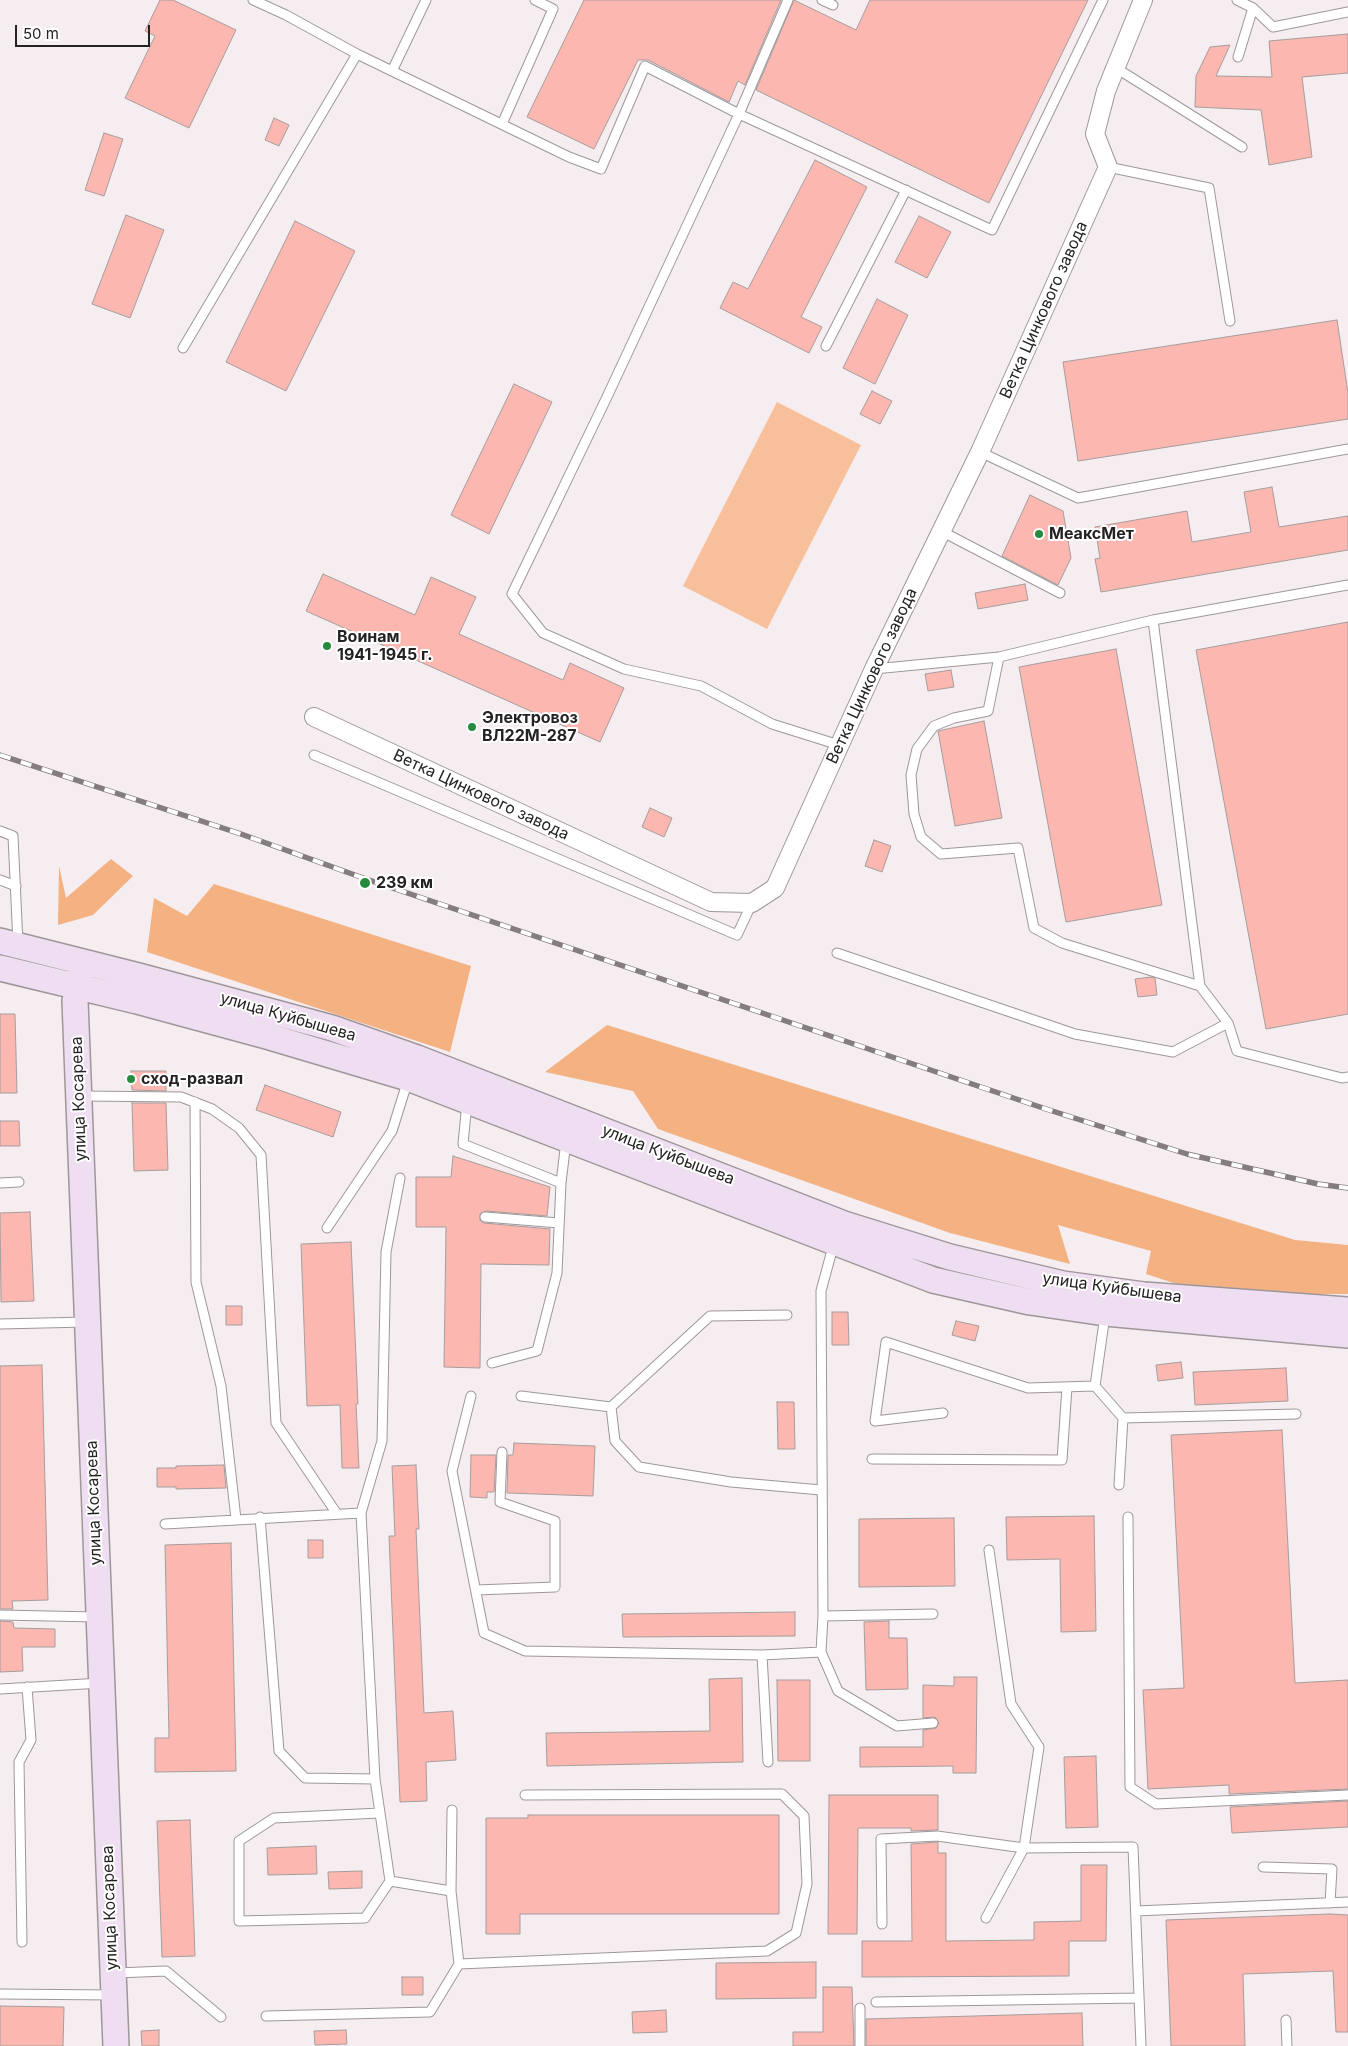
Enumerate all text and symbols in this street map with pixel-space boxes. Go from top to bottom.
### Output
scale bar [18,15,152,47]
text: 50 m [23,24,59,43]
street label: Ветка Цинкового завода [996,218,1092,402]
place label: МеаксМет [1049,524,1134,544]
marker: МеаксМет [1033,528,1045,540]
street label: Ветка Цинкового завода [823,585,921,767]
place label: Воинам 1941-1945 г. [337,627,433,665]
marker: Воинам 1941-1945 г. [321,640,333,652]
place label: Электровоз ВЛ22М-287 [482,708,578,746]
marker: Электровоз ВЛ22М-287 [466,721,478,733]
street label: Ветка Цинкового завода [390,746,572,844]
place label: 239 км [376,873,433,893]
marker: 239 км [358,876,372,890]
street label: улица Куйбышева [218,988,358,1046]
street label: улица Косарева [67,1036,91,1162]
place label: сход-развал [141,1069,243,1089]
marker: сход-развал [125,1073,137,1085]
street label: улица Куйбышева [599,1121,737,1189]
street label: улица Куйбышева [1041,1269,1183,1307]
street label: улица Косарева [82,1440,106,1566]
street label: улица Косарева [98,1845,122,1971]

